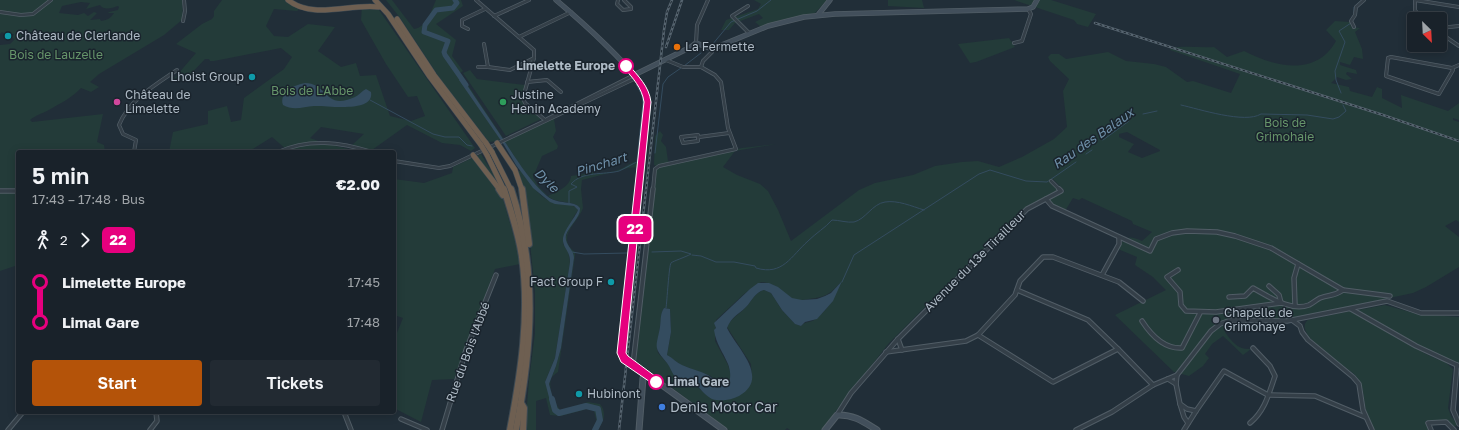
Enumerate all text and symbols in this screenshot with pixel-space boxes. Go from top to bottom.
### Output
north arrow [1407,12,1447,52]
map controls [1407,12,1447,52]
place label: Château de Clerlande [16,28,140,43]
marker: Château de Clerlande [3,31,13,41]
place label: La Fermette [685,39,754,54]
marker: La Fermette [672,42,682,52]
park label: Bois de Lauzelle [9,47,103,62]
place label: Limelette Europe [516,58,615,73]
marker: Limelette Europe [618,58,634,74]
place label: Lhoist Group [170,69,244,84]
marker: Lhoist Group [247,72,257,82]
park label: Bois de L'Abbe [271,83,353,98]
place label: Château de Limelette [125,87,190,116]
place label: Justine Henin Academy [511,87,601,116]
marker: Château de Limelette [112,97,122,107]
marker: Justine Henin Academy [498,97,508,107]
water label: Rau des Balaux [1049,103,1138,172]
park label: Bois de Grimohaie [1256,115,1314,144]
water label: Pinchart [573,148,630,179]
text: 5 min [32,162,89,189]
water label: Dyle [531,164,564,197]
text: €2.00 [336,175,380,193]
text: 17:43 – 17:48 · Bus [32,191,145,207]
street label: Avenue du 13e Tirailleur [921,207,1029,315]
line badge: 22 [617,216,653,242]
text: 22 [626,220,644,237]
icon: walk [32,229,54,251]
icon: forward [74,229,96,251]
text: 22 [110,231,127,248]
text: 2 [60,232,68,248]
text: Limelette Europe [62,273,186,291]
text: 17:45 [347,274,380,290]
place label: Fact Group F [530,274,603,289]
marker: Fact Group F [606,277,616,287]
street label: Rue du Bois l'Abbé [442,300,493,404]
place label: Chapelle de Grimohaye [1224,305,1293,334]
text: Limal Gare [62,313,139,331]
text: 17:48 [347,314,380,330]
marker: Chapelle de Grimohaye [1211,315,1221,325]
button: Start [32,360,202,406]
button: Tickets [210,360,380,406]
marker: Limal Gare [648,374,664,390]
place label: Limal Gare [667,374,729,389]
place label: Hubinont [587,386,641,401]
marker: Hubinont [574,389,584,399]
place label: Denis Motor Car [670,398,778,415]
marker: Denis Motor Car [657,402,667,412]

